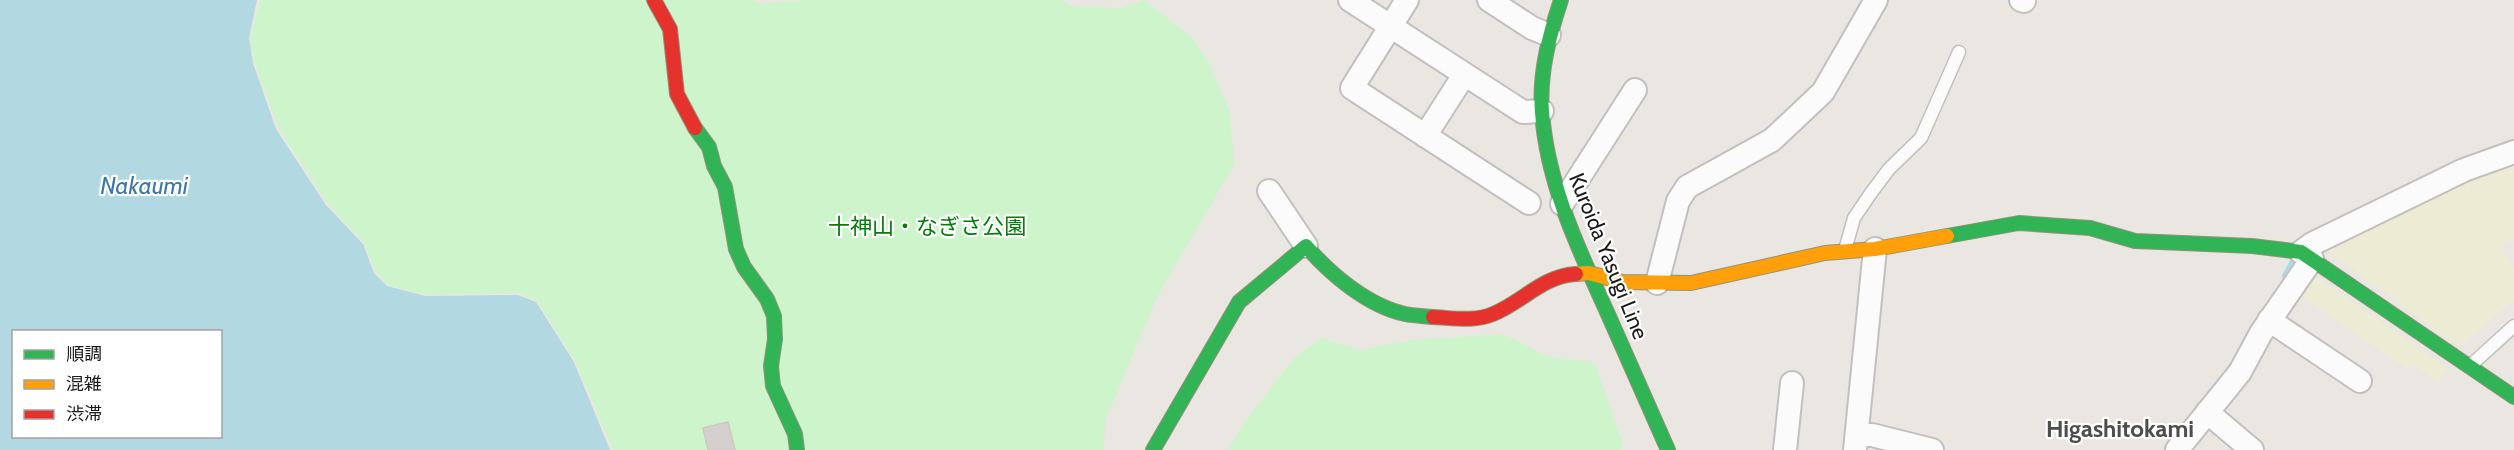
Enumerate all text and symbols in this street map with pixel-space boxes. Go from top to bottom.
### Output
street label: Kuroida Yasugi Line [1563,169,1654,343]
water label: Nakaumi [100,171,189,200]
park label: 十神山・なぎさ公園 [828,213,1026,240]
legend [12,330,222,438]
text: 順調 [66,343,102,365]
text: 混雑 [66,373,102,395]
text: 渋滞 [66,403,102,425]
district label: Higashitokami [2046,414,2194,443]

